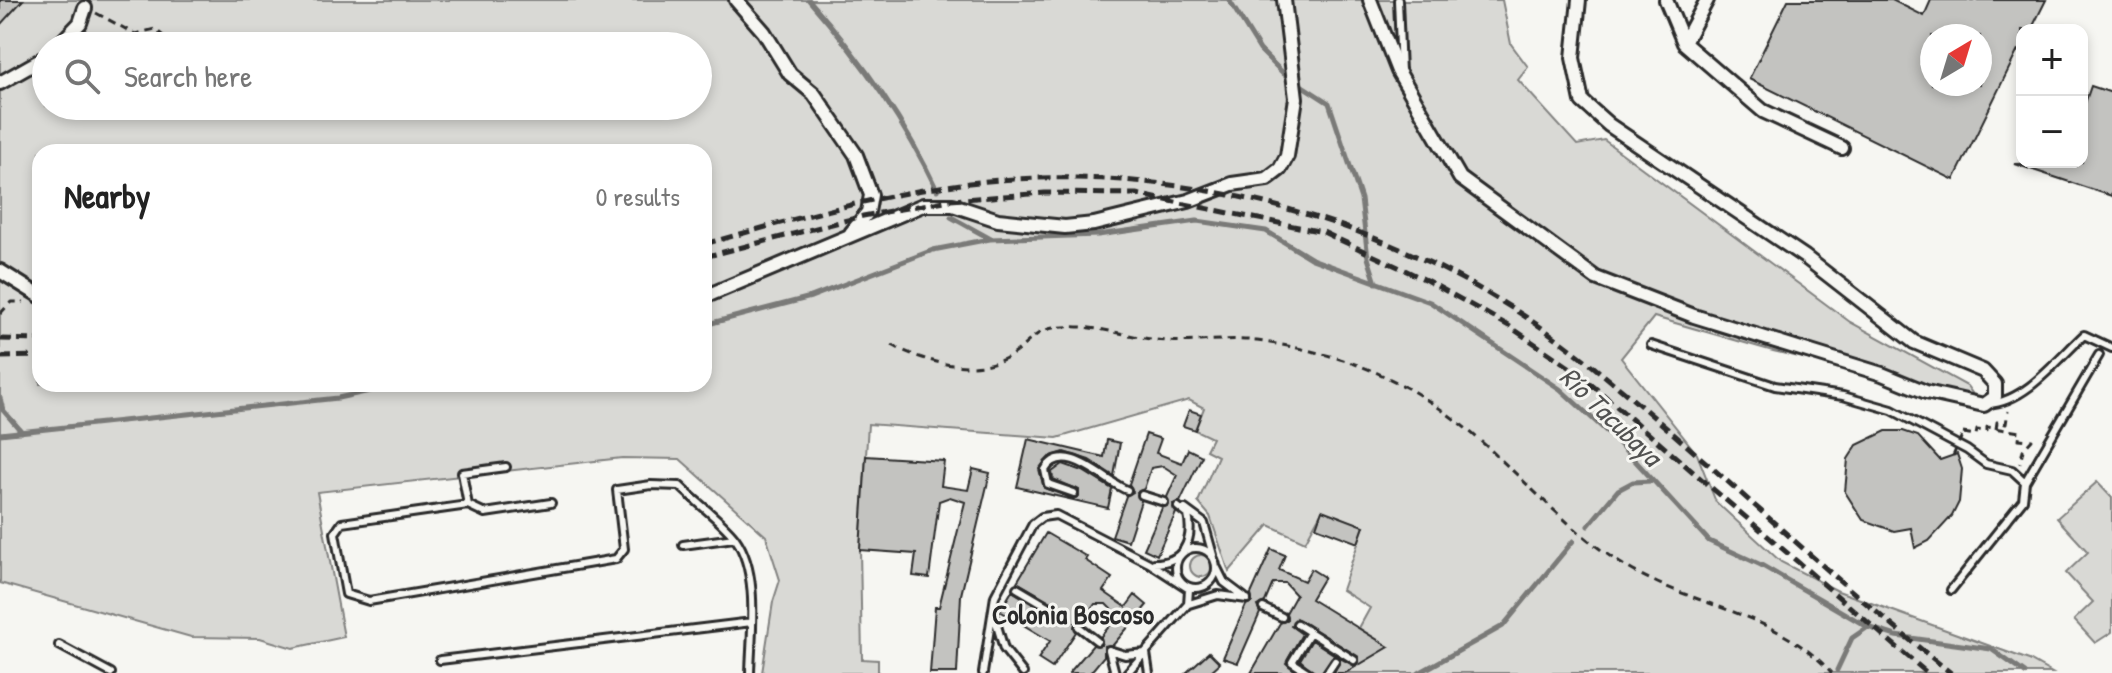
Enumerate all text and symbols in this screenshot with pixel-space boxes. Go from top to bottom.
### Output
north arrow [1920,24,1992,96]
map controls [2016,24,2088,168]
button: + [2016,24,2088,96]
search box [32,32,712,120]
icon: search [60,54,104,98]
text: Search here [124,56,252,96]
button: − [2016,96,2088,168]
text: Nearby [64,173,150,219]
text: 0 results [596,179,680,214]
water label: Río Tacubaya [1552,358,1672,476]
district label: Colonia Boscoso [992,595,1155,633]

